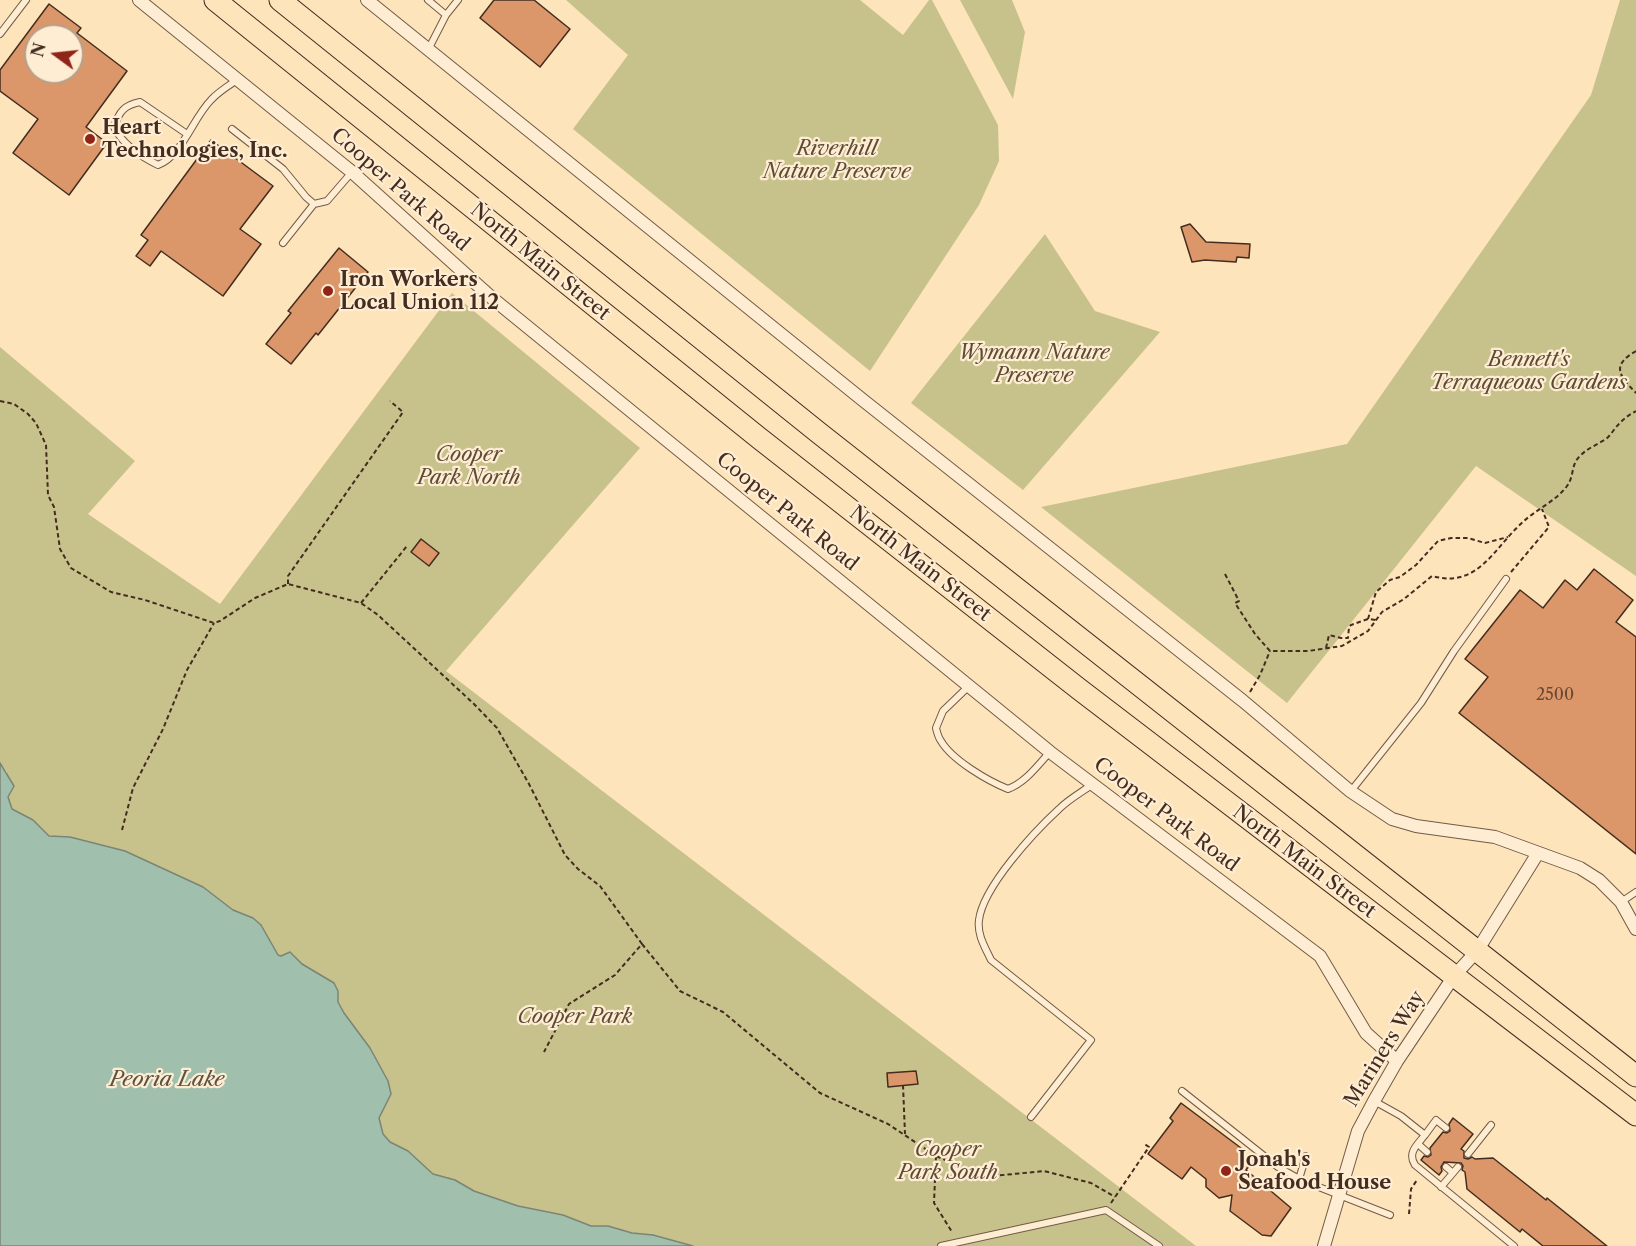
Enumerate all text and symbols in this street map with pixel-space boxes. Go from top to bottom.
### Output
north arrow [24,24,84,84]
text: N [27,41,50,59]
place label: Heart Technologies, Inc. [102,116,288,163]
street label: Cooper Park Road [326,123,474,257]
marker: Heart Technologies, Inc. [83,132,97,146]
park label: Riverhill Nature Preserve [763,137,911,184]
street label: North Main Street [465,198,615,326]
place label: Iron Workers Local Union 112 [340,268,499,315]
marker: Iron Workers Local Union 112 [321,284,335,298]
park label: Wymann Nature Preserve [958,341,1110,388]
park label: Bennett's Terraqueous Gardens [1431,348,1627,395]
park label: Cooper Park North [418,443,520,490]
street label: Cooper Park Road [711,447,863,577]
street label: North Main Street [845,501,995,627]
house number: 2500 [1536,685,1574,705]
street label: Cooper Park Road [1089,753,1243,877]
street label: North Main Street [1228,800,1380,924]
street label: Mariners Way [1340,986,1430,1112]
park label: Cooper Park [518,1005,632,1029]
water label: Peoria Lake [110,1067,224,1093]
park label: Cooper Park South [898,1138,998,1185]
place label: Jonah's Seafood House [1238,1148,1391,1195]
marker: Jonah's Seafood House [1219,1164,1233,1178]

